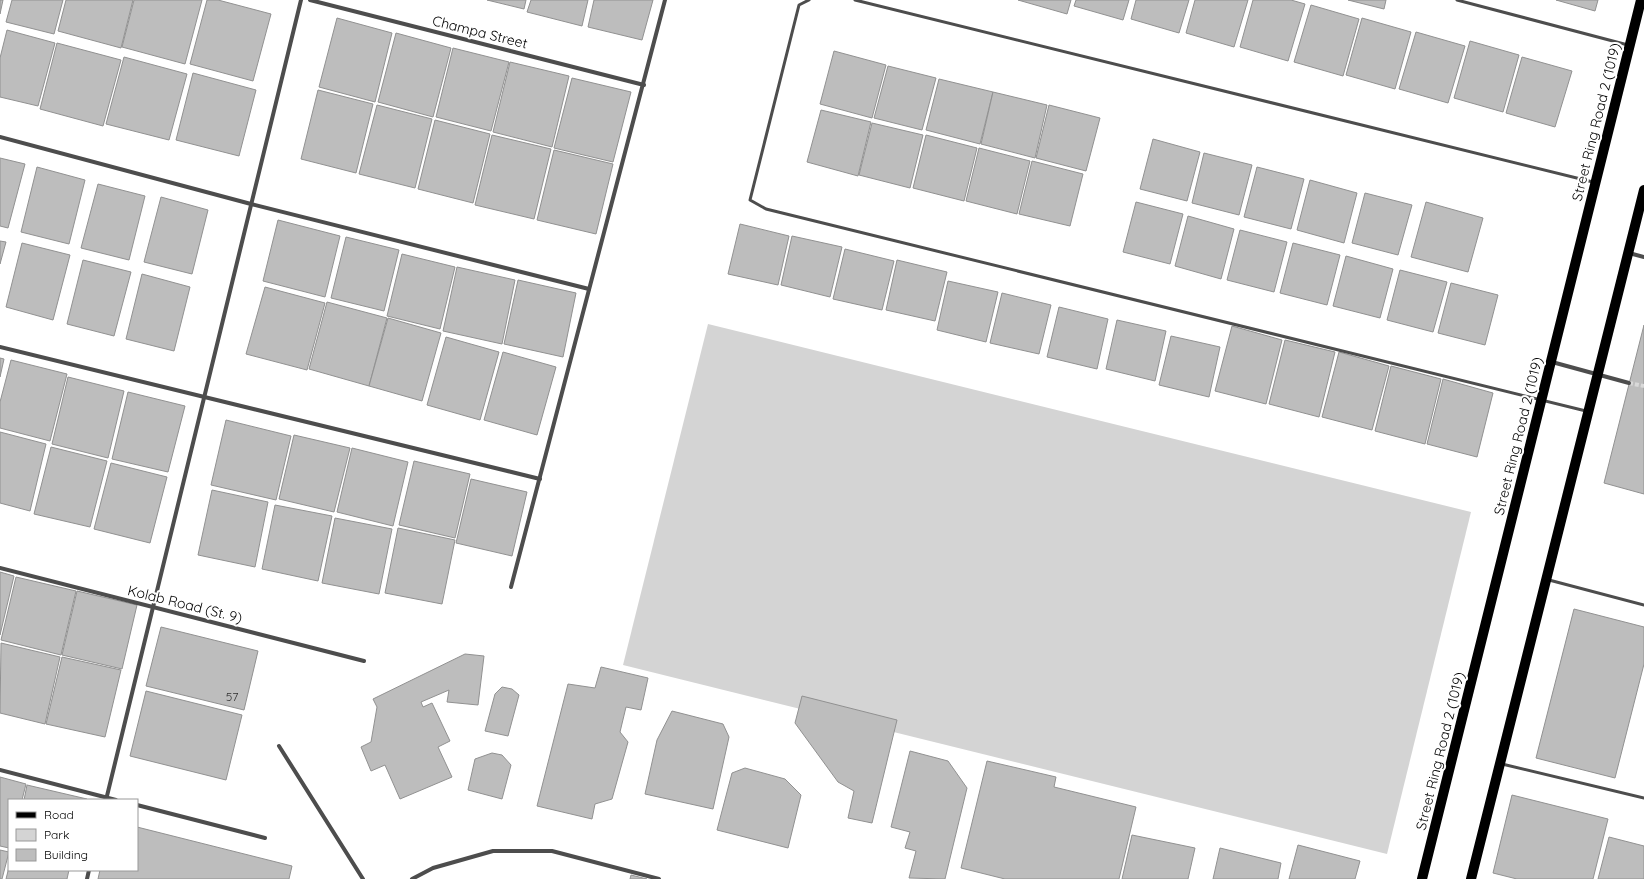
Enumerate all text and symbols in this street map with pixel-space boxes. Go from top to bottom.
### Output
street label: Champa Street [431,11,530,53]
street label: Street Ring Road 2 (1019) [1568,41,1624,203]
street label: Street Ring Road 2 (1019) [1490,355,1546,517]
street label: Kolab Road (St. 9) [126,581,244,627]
street label: Street Ring Road 2 (1019) [1412,670,1468,832]
house number: 57 [226,689,238,704]
legend [8,799,138,871]
text: Road [44,807,74,822]
text: Park [44,827,69,842]
text: Building [44,847,88,862]

